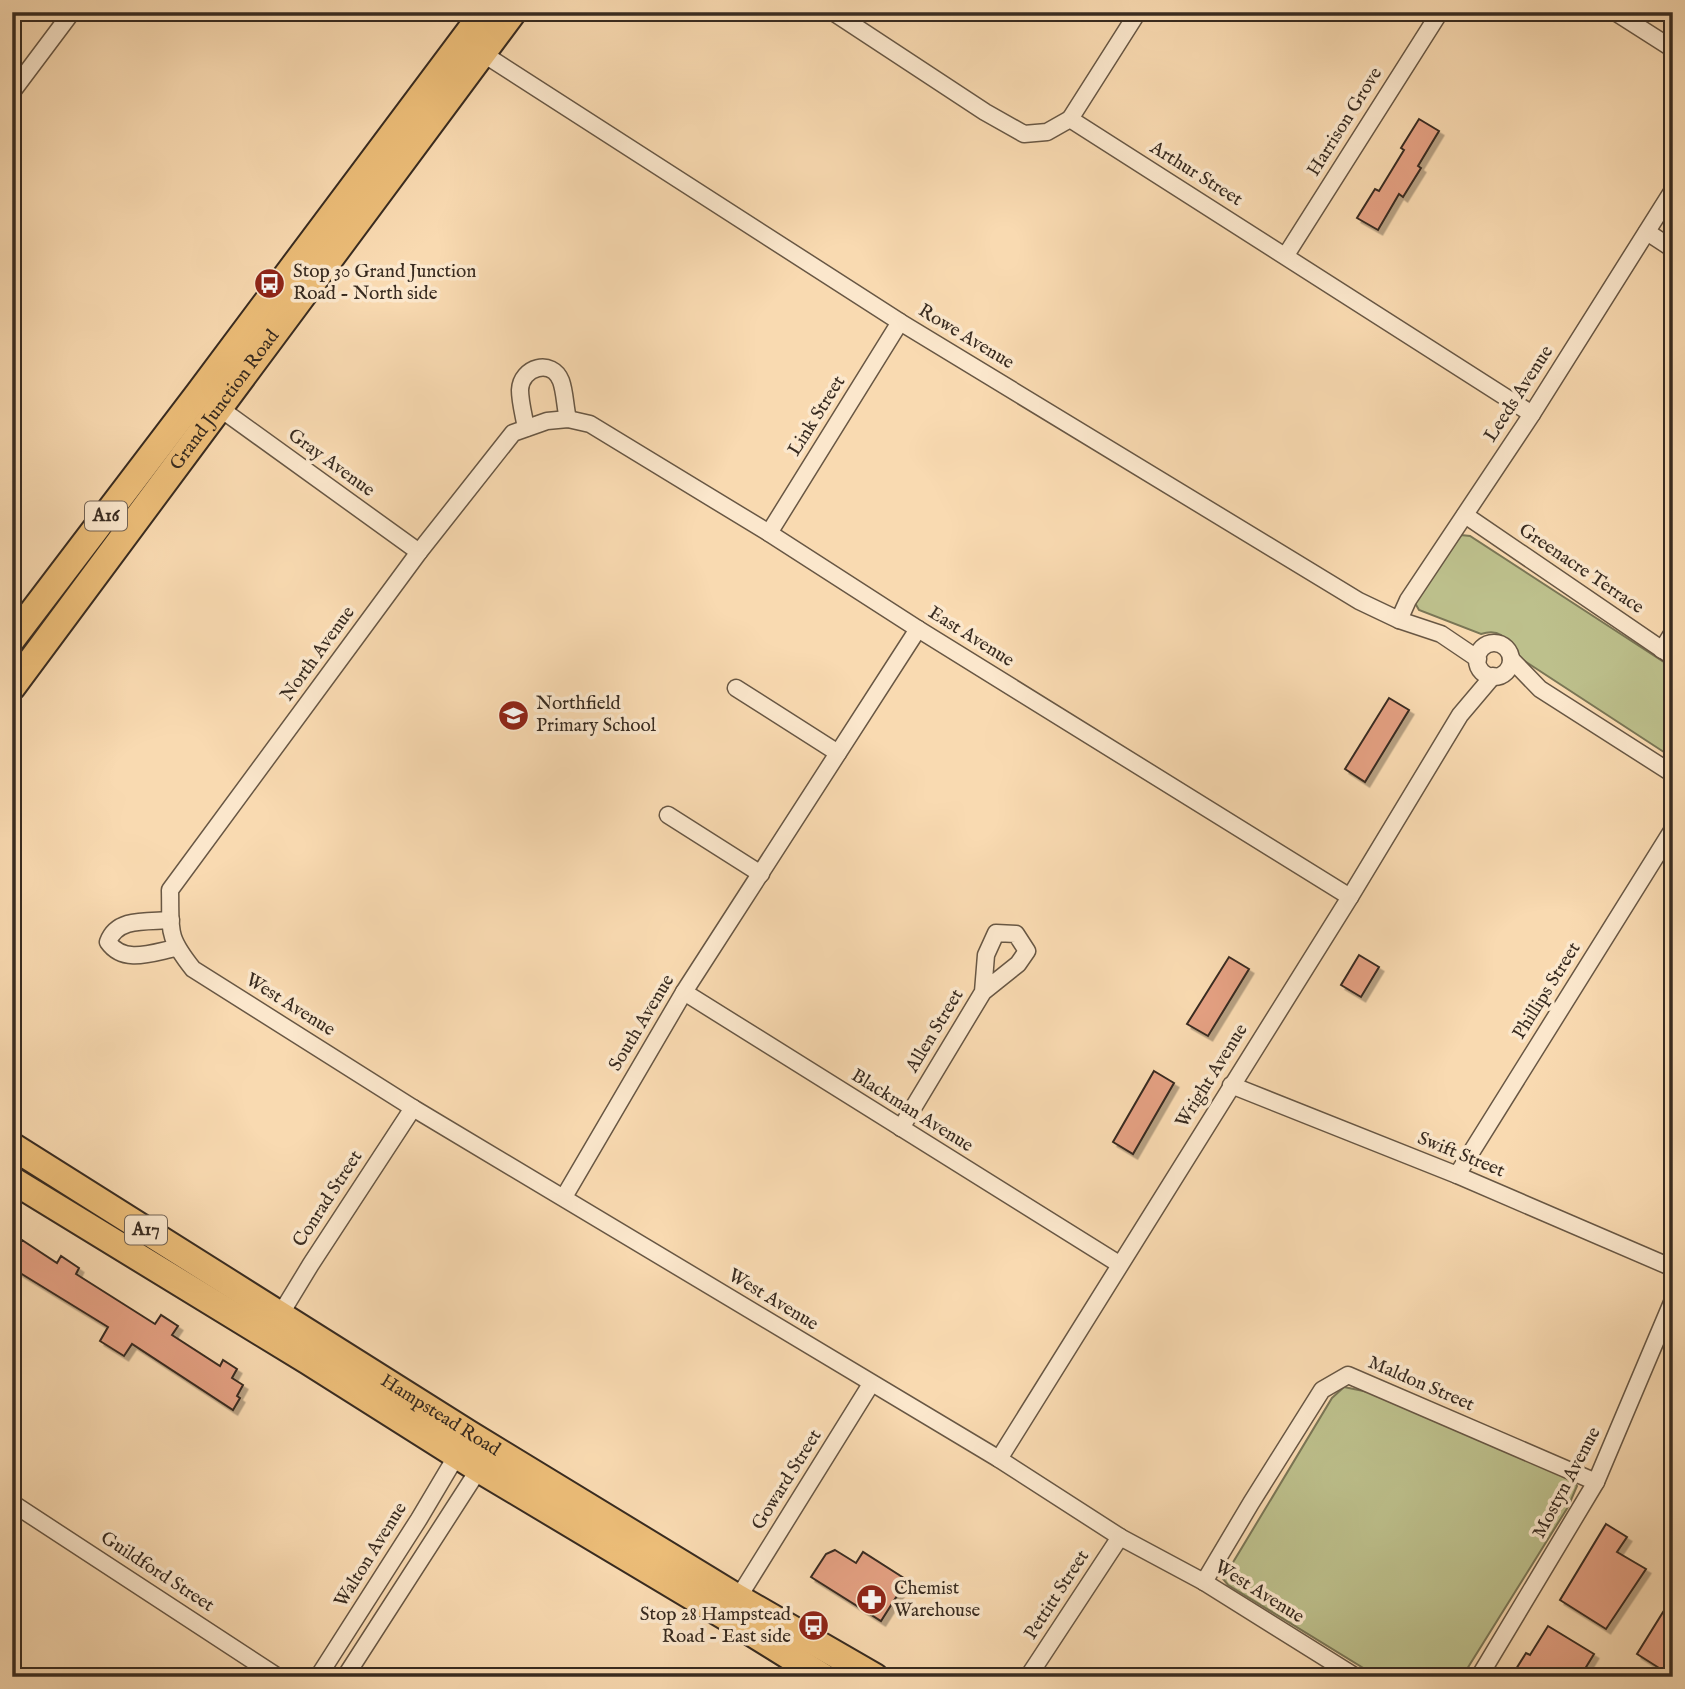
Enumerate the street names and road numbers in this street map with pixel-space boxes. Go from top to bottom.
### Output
street label: Harrison Grove [1302,63,1388,181]
street label: Arthur Street [1144,136,1247,212]
street label: Rowe Avenue [914,299,1019,375]
street label: Grand Junction Road [165,325,285,475]
street label: Leeds Avenue [1479,341,1559,447]
street label: Link Street [783,371,851,461]
street label: Gray Avenue [283,423,379,503]
road number: A16 [85,502,127,530]
street label: Greenacre Terrace [1514,518,1648,620]
street label: North Avenue [275,601,361,706]
street label: East Avenue [924,601,1019,673]
street label: Phillips Street [1508,938,1587,1044]
street label: West Avenue [241,968,340,1042]
street label: South Avenue [604,970,680,1076]
street label: Allen Street [900,984,970,1078]
street label: Wright Avenue [1170,1019,1254,1132]
street label: Blackman Avenue [846,1064,978,1158]
street label: Swift Street [1414,1127,1508,1184]
street label: Conrad Street [288,1146,368,1252]
road number: A17 [125,1216,167,1245]
street label: West Avenue [723,1264,823,1337]
street label: Maldon Street [1364,1351,1478,1417]
street label: Hampstead Road [376,1369,505,1463]
street label: Mostyn Avenue [1528,1423,1607,1543]
street label: Goward Street [747,1425,828,1535]
street label: Walton Avenue [329,1498,413,1612]
street label: Guildford Street [96,1526,219,1618]
street label: Pettitt Street [1019,1545,1095,1644]
street label: West Avenue [1210,1555,1309,1629]

